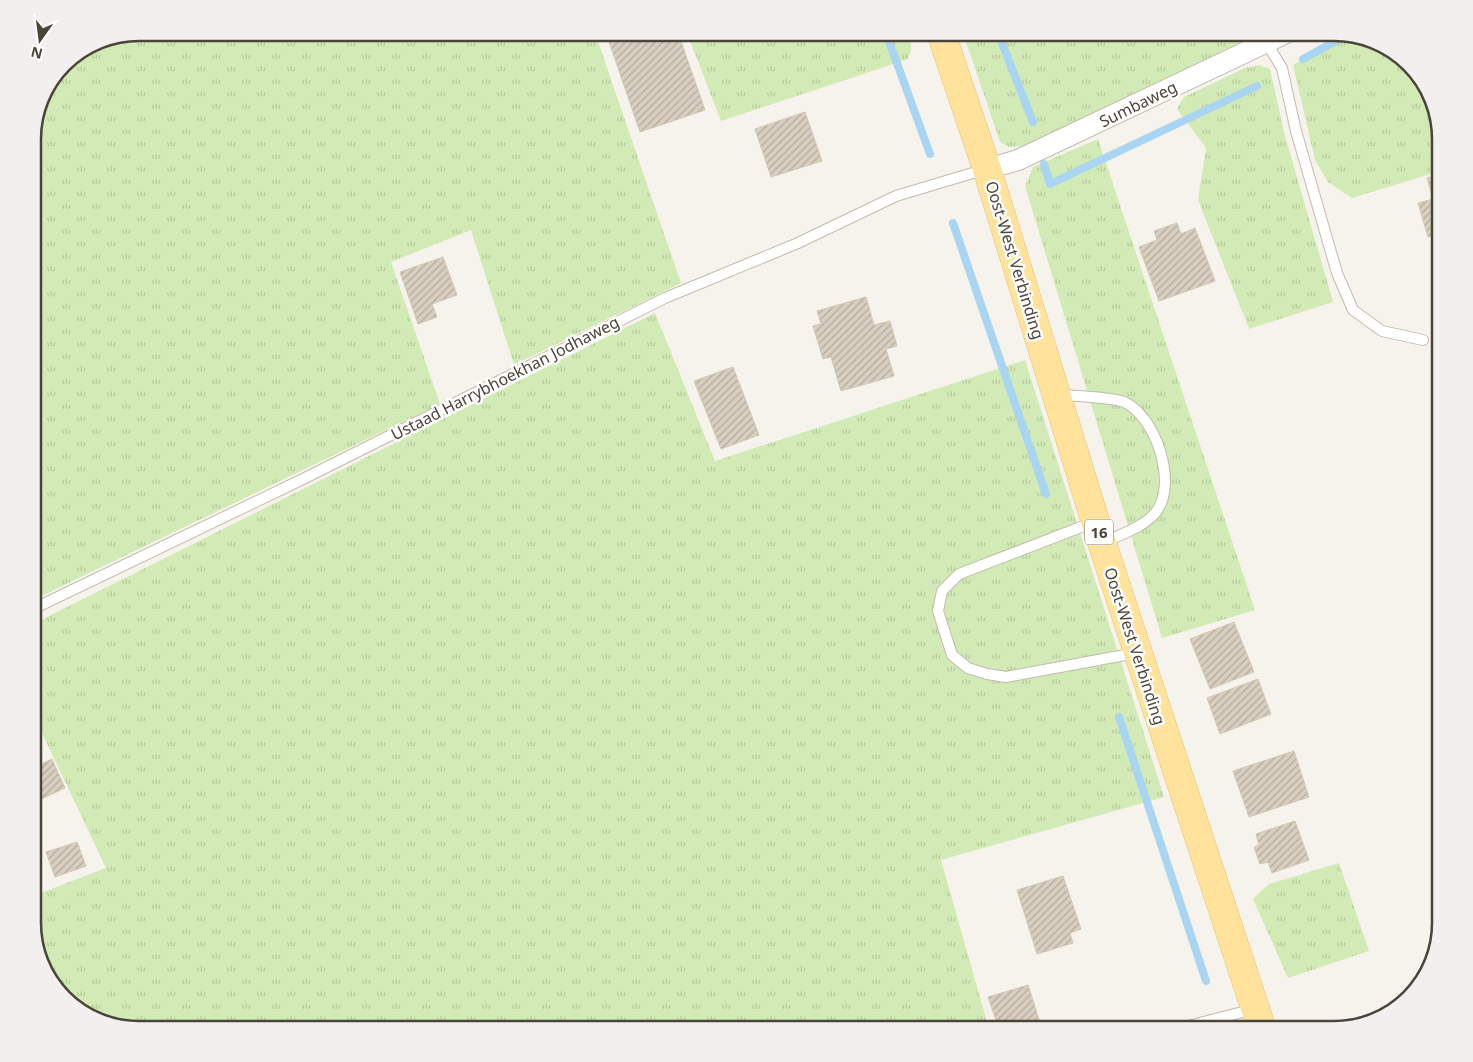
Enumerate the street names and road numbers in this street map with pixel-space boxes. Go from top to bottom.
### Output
street label: Sumbaweg [1095,76,1181,132]
street label: Oost-West Verbinding [980,178,1050,342]
street label: Ustaad Harrybhoekhan Jodhaweg [387,311,623,445]
road number: 16 [1085,520,1113,544]
street label: Oost-West Verbinding [1099,564,1171,728]

